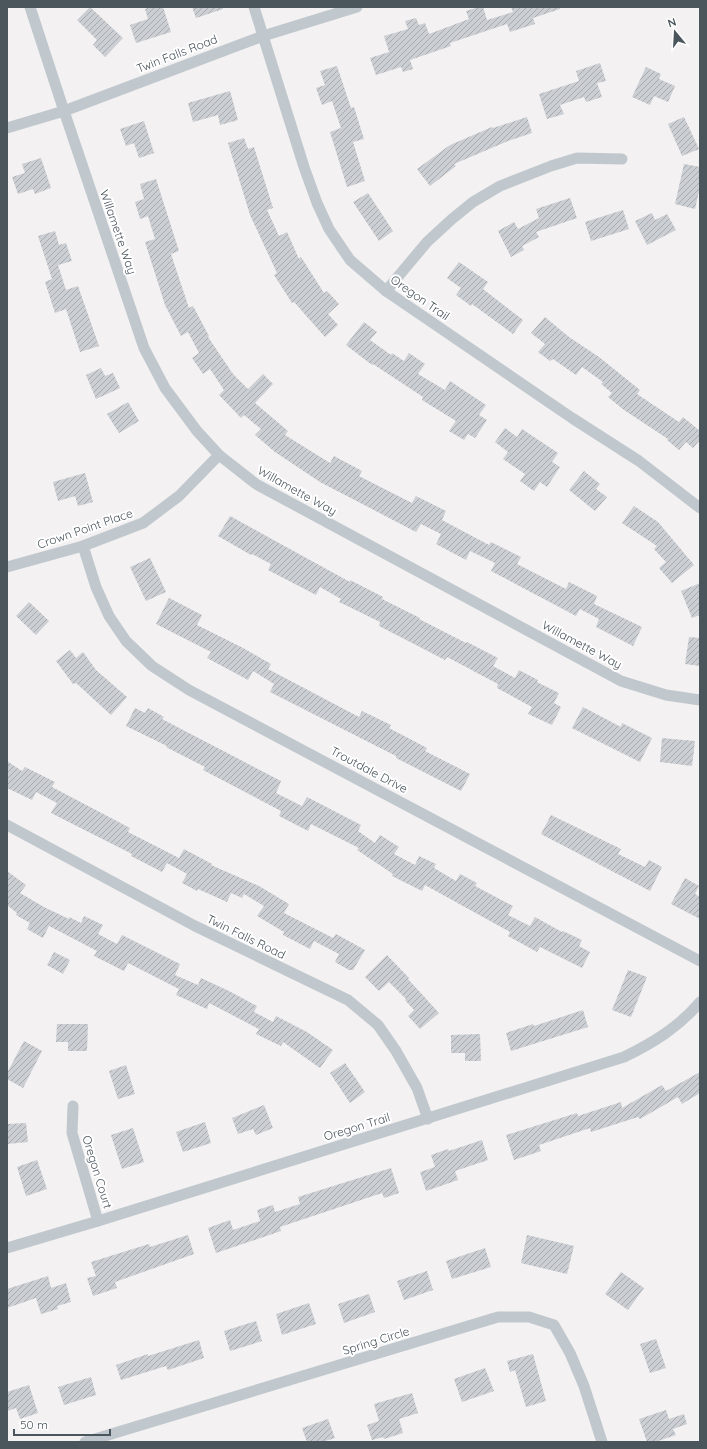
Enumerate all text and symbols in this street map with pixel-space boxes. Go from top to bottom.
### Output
north arrow [655,12,695,52]
text: N [666,15,678,30]
street label: Twin Falls Road [134,31,219,76]
street label: Willamette Way [97,188,140,276]
street label: Oregon Trail [388,272,453,323]
street label: Willamette Way [255,463,340,519]
street label: Crown Point Place [35,505,135,552]
street label: Willamette Way [540,617,625,672]
street label: Troutdale Drive [328,743,411,796]
street label: Twin Falls Road [204,911,288,962]
street label: Oregon Trail [322,1109,392,1144]
street label: Oregon Court [79,1134,116,1210]
street label: Spring Circle [341,1323,411,1358]
scale bar [14,1411,110,1437]
text: 50 m [20,1417,48,1432]

